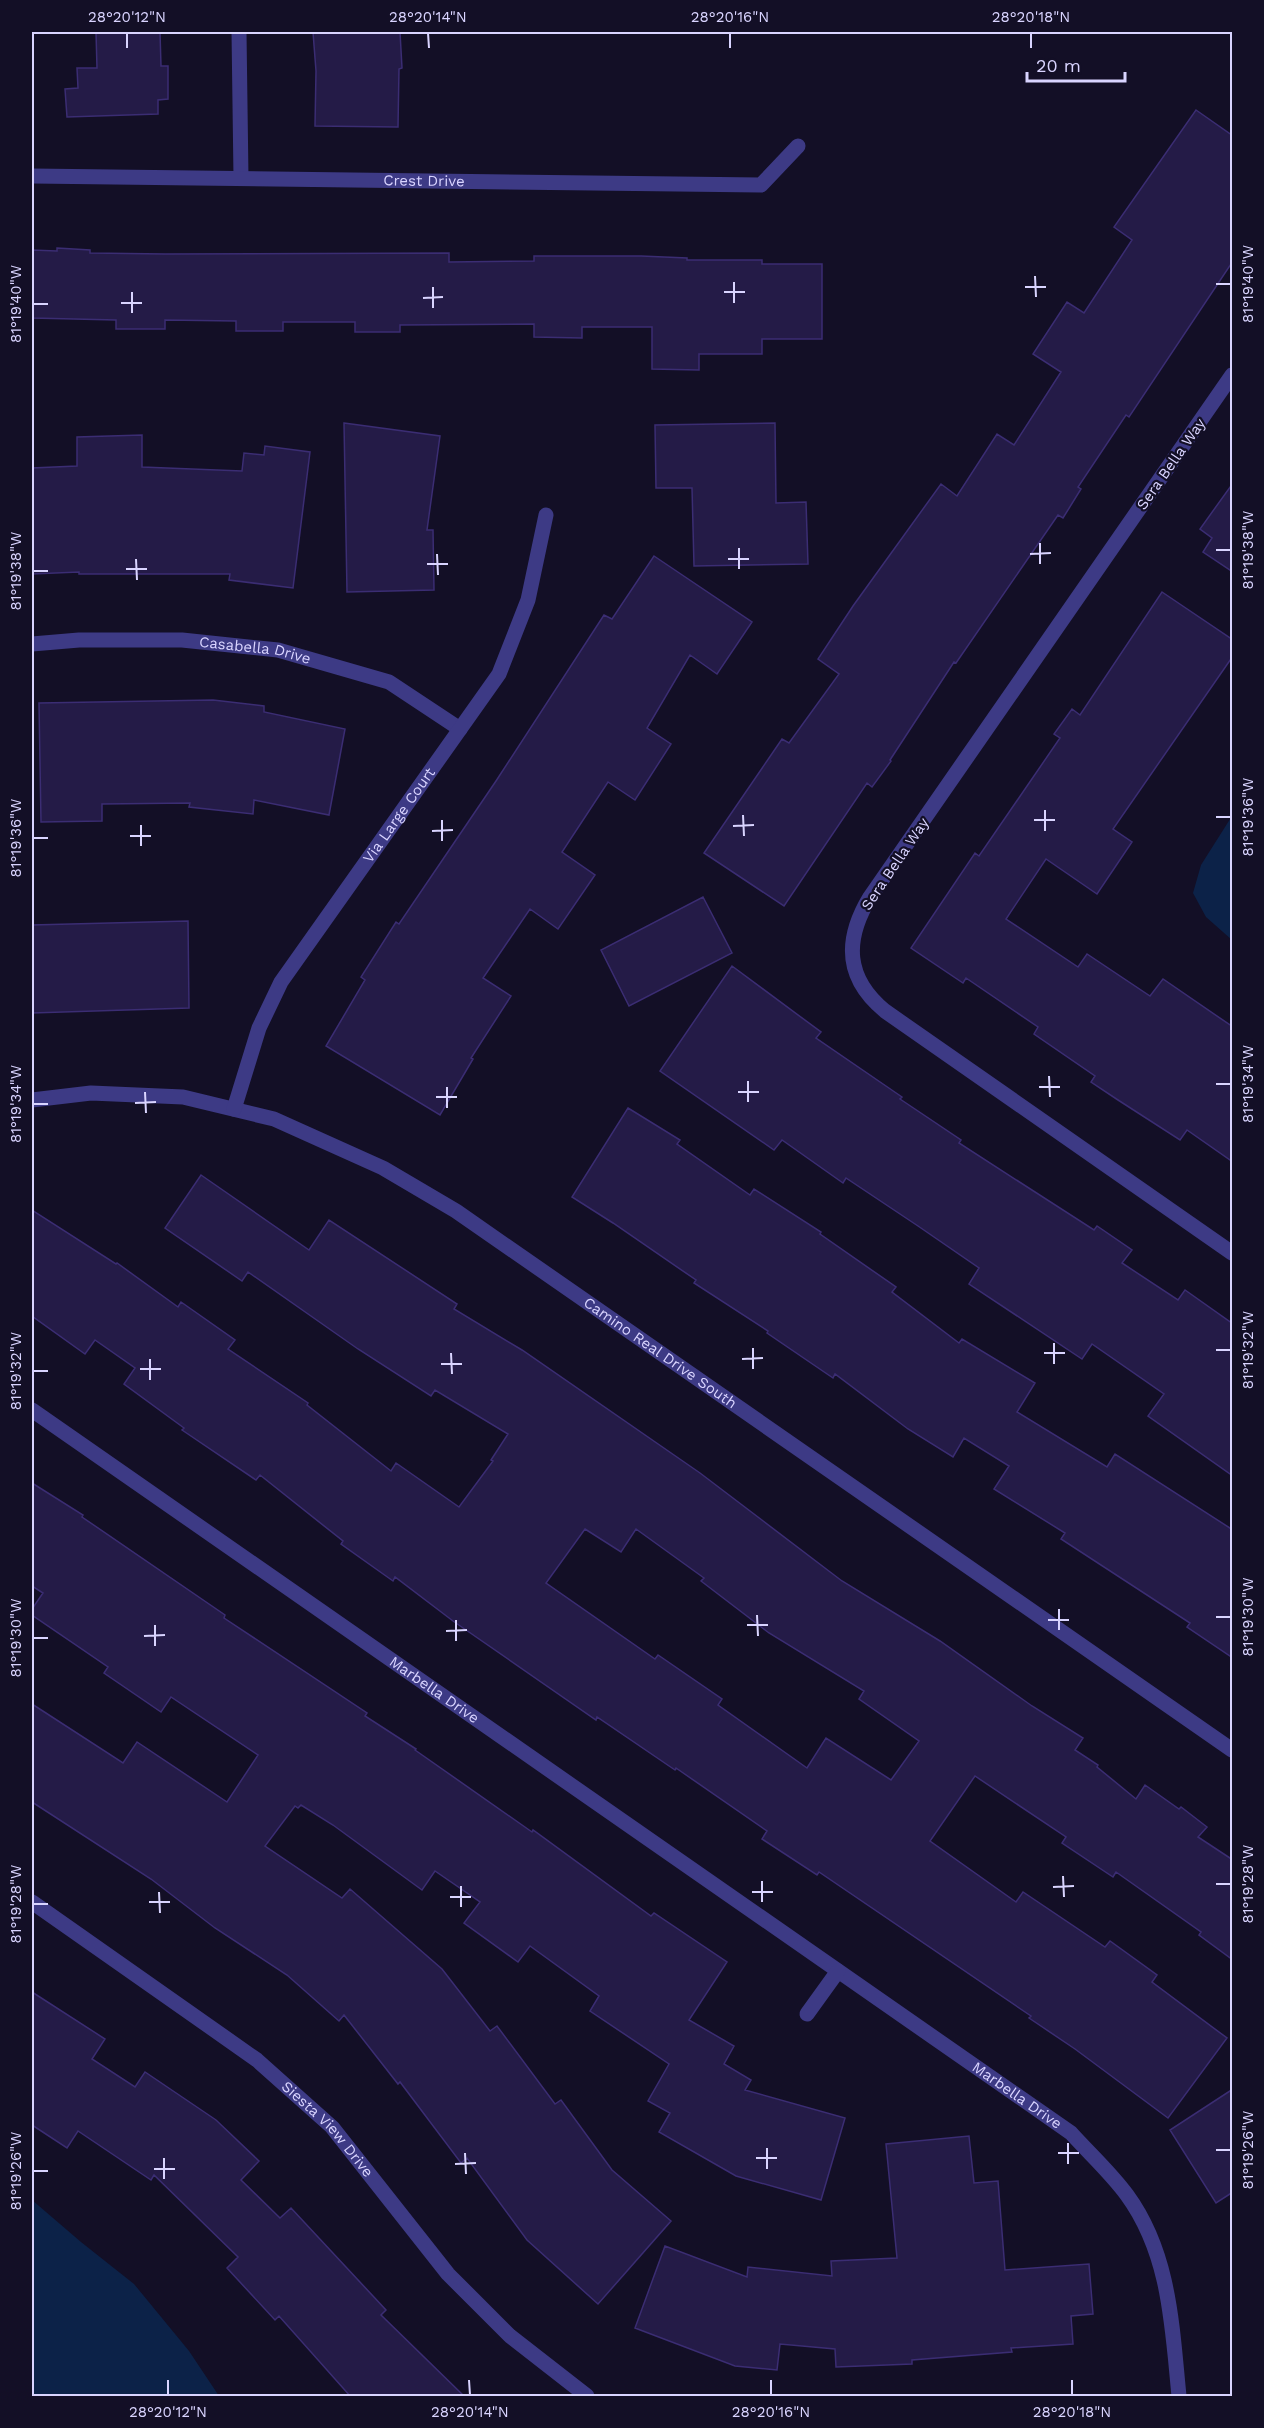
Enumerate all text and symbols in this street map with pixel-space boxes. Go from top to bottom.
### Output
text: 28°20'12"N [88,8,166,26]
text: 28°20'14"N [389,8,467,26]
text: 28°20'16"N [691,8,769,26]
text: 28°20'18"N [992,8,1070,26]
scale bar [1027,45,1124,83]
text: 20 m [1036,55,1081,76]
street label: Crest Drive [383,171,465,190]
text: 81°19'40"W [1239,245,1257,323]
text: 81°19'40"W [7,265,25,343]
street label: Sera Bella Way [1133,415,1209,513]
text: 81°19'38"W [1239,510,1257,590]
text: 81°19'38"W [7,531,25,611]
street label: Casabella Drive [198,633,313,668]
street label: Via Large Court [359,764,439,866]
text: 81°19'36"W [1239,778,1257,856]
text: 81°19'36"W [7,799,25,877]
street label: Sera Bella Way [857,814,933,914]
text: 81°19'34"W [1239,1045,1257,1123]
text: 81°19'34"W [7,1065,25,1143]
street label: Camino Real Drive South [580,1293,740,1412]
text: 81°19'32"W [1239,1311,1257,1389]
text: 81°19'32"W [7,1332,25,1410]
text: 81°19'30"W [1239,1577,1257,1657]
text: 81°19'30"W [7,1598,25,1678]
street label: Marbella Drive [386,1652,483,1727]
text: 81°19'28"W [1239,1844,1257,1924]
text: 81°19'28"W [7,1864,25,1944]
street label: Marbella Drive [969,2058,1065,2133]
street label: Siesta View Drive [278,2077,377,2181]
text: 81°19'26"W [1239,2111,1257,2189]
text: 81°19'26"W [7,2132,25,2210]
text: 28°20'12"N [129,2403,207,2421]
text: 28°20'14"N [431,2403,509,2421]
text: 28°20'16"N [732,2403,810,2421]
text: 28°20'18"N [1033,2403,1111,2421]

